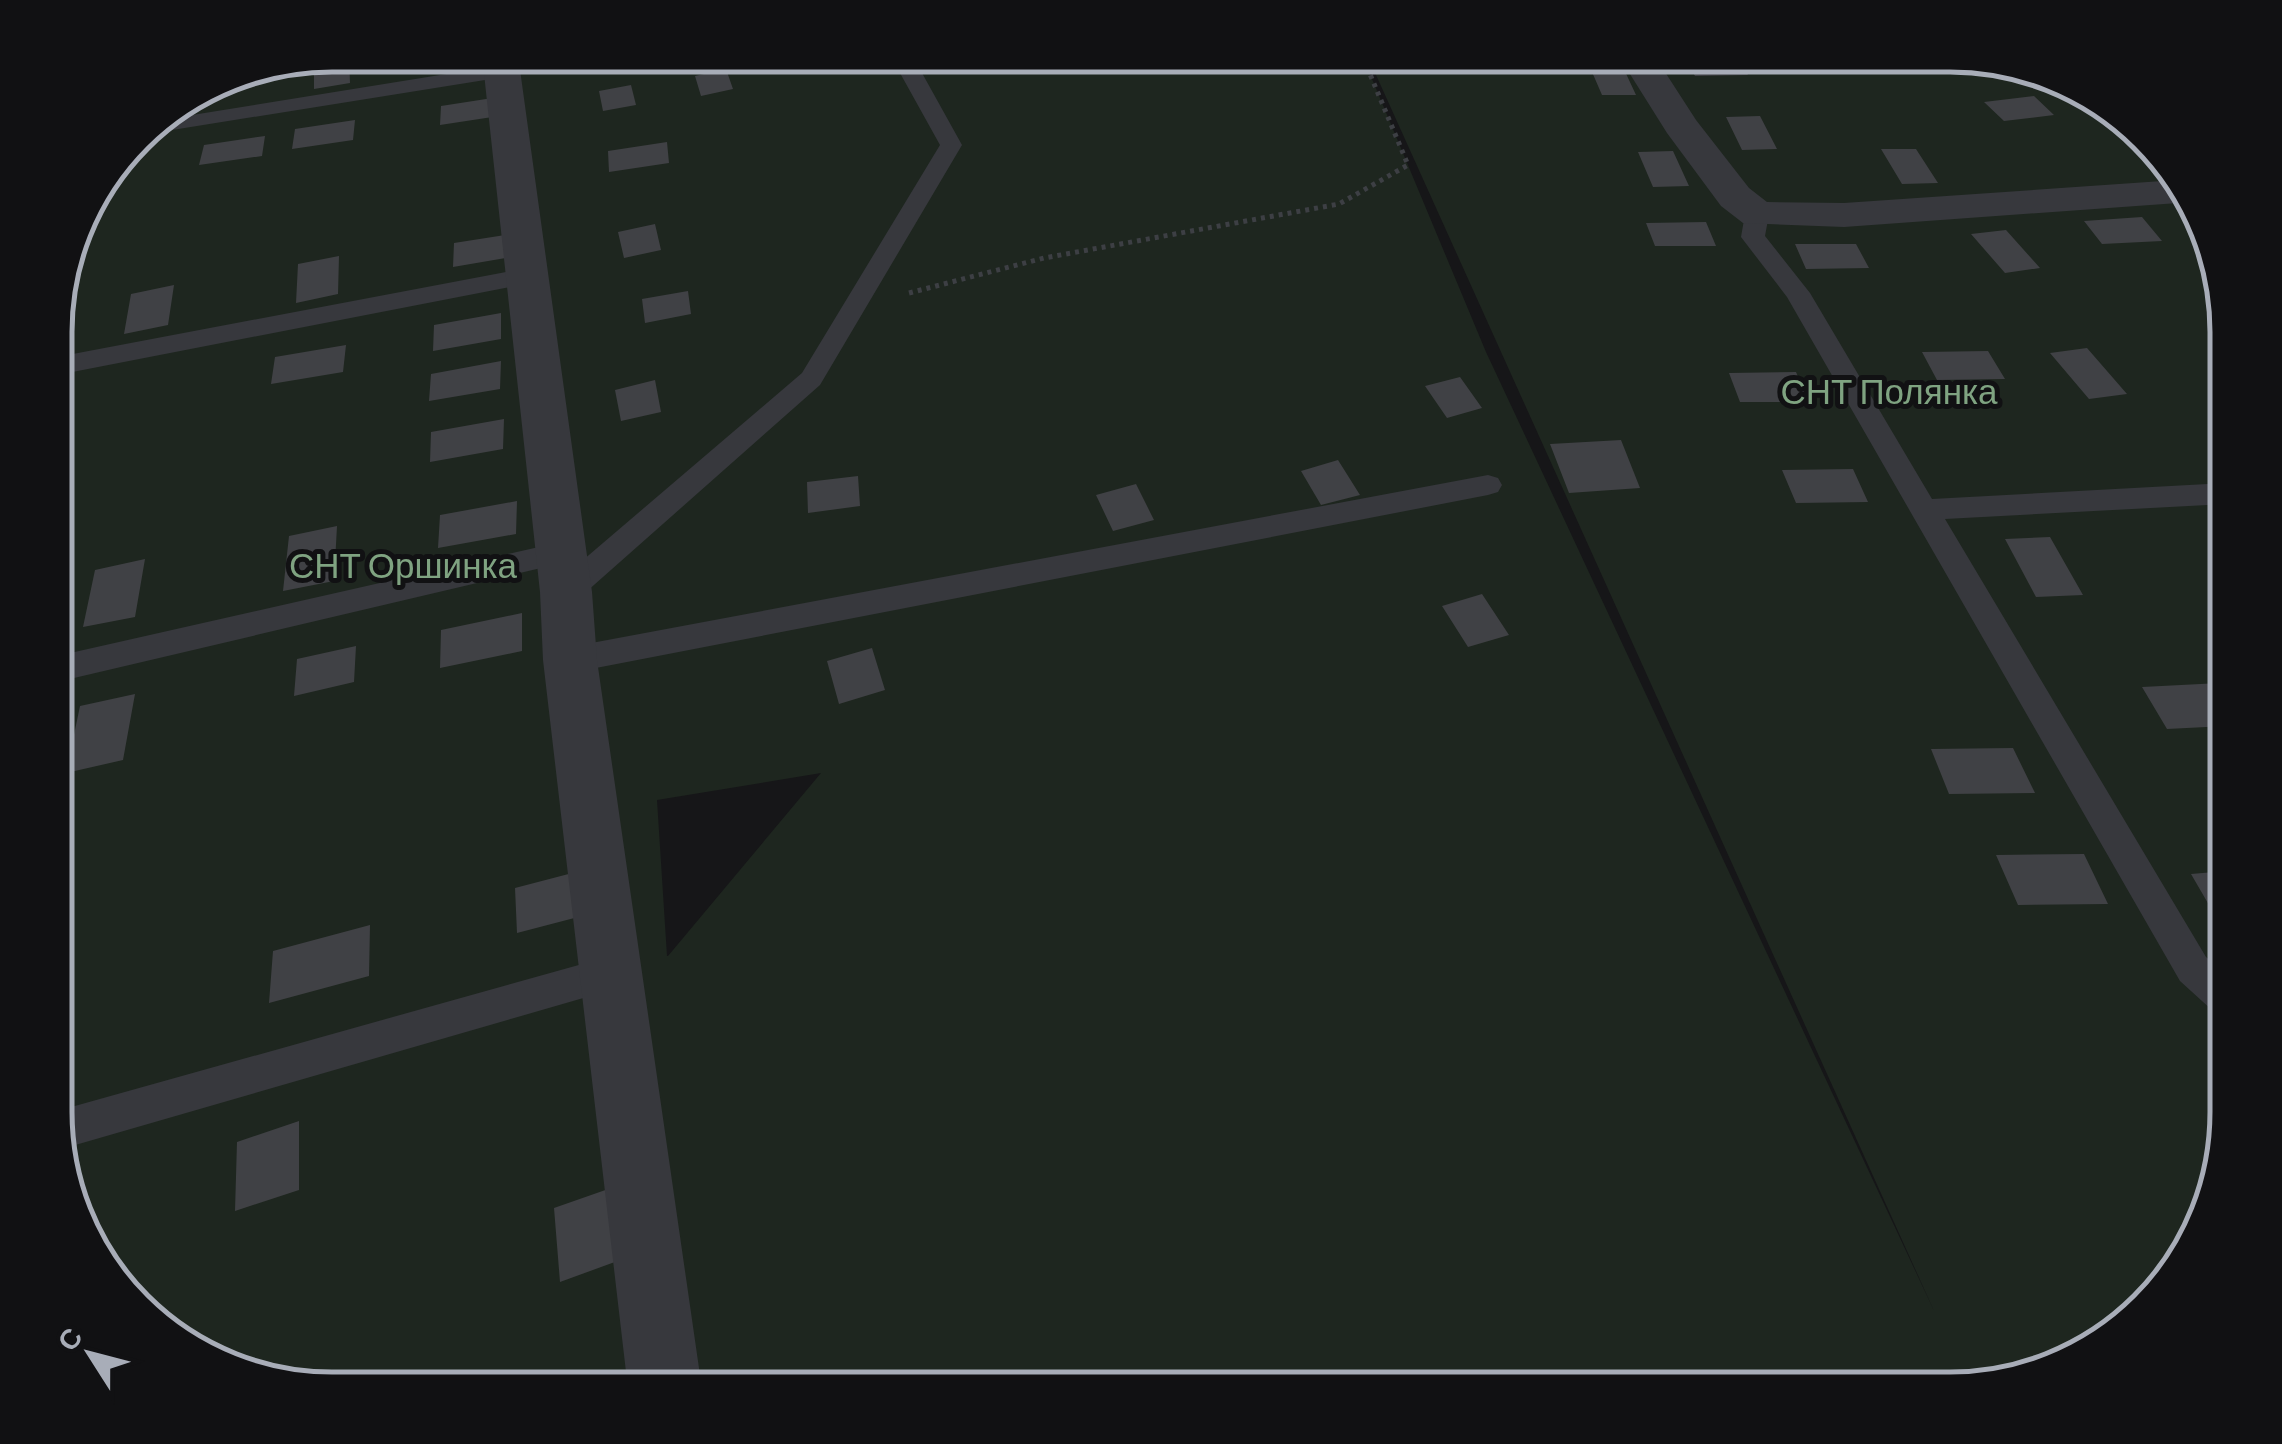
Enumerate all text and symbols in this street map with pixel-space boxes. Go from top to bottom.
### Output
park label: СНТ Полянка [1780,369,1998,411]
park label: СНТ Оршинка [289,543,518,585]
north arrow [40,1304,140,1404]
text: С [49,1321,89,1357]

